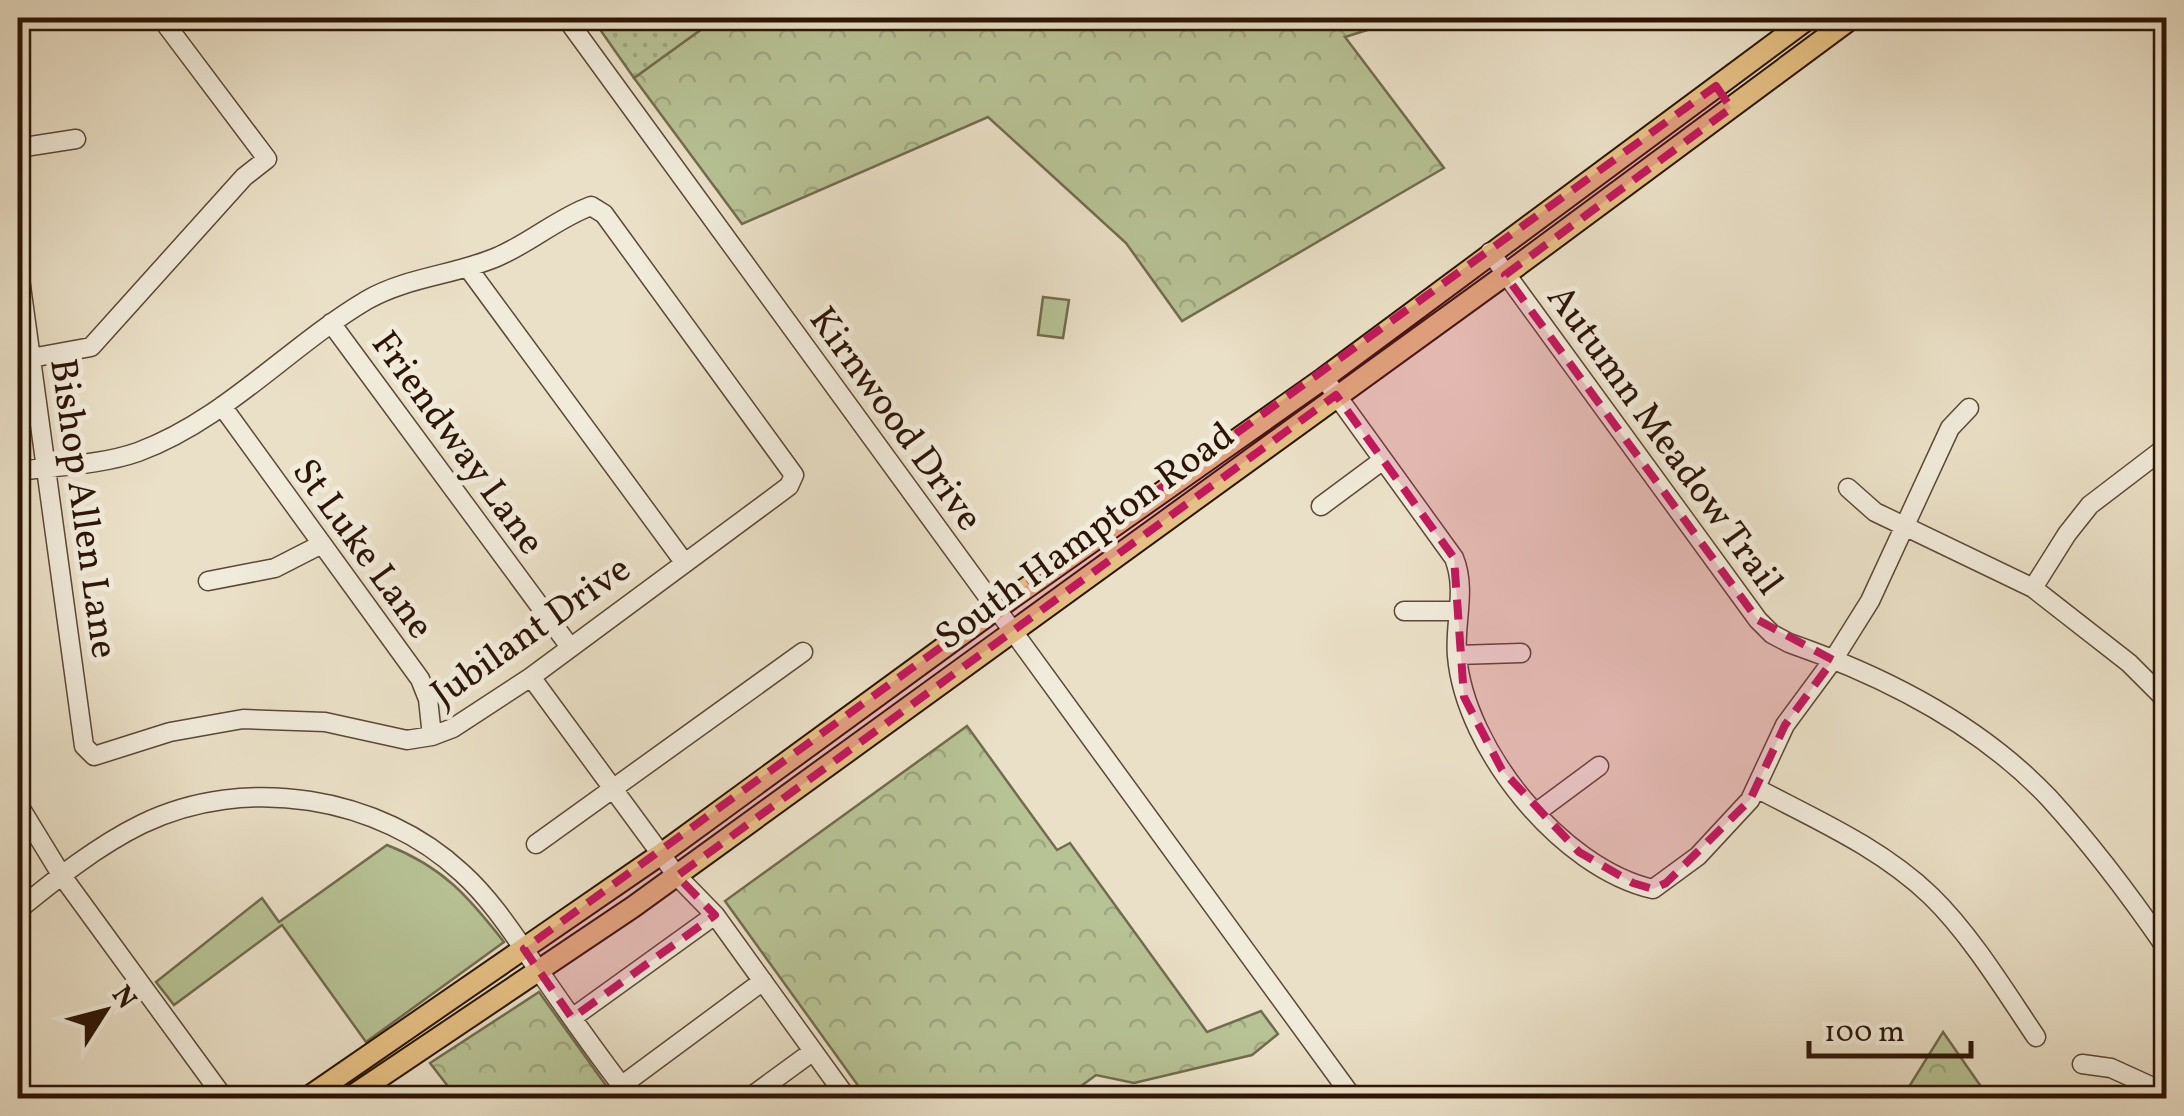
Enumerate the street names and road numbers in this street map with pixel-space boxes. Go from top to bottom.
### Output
street label: Autumn Meadow Trail [1532,275,1794,607]
street label: Kirnwood Drive [795,297,994,543]
street label: Friendway Lane [357,321,555,567]
street label: Bishop Allen Lane [34,355,129,662]
street label: South Hampton Road [925,411,1247,665]
street label: St Luke Lane [278,449,445,651]
street label: Jubilant Drive [421,544,643,721]

